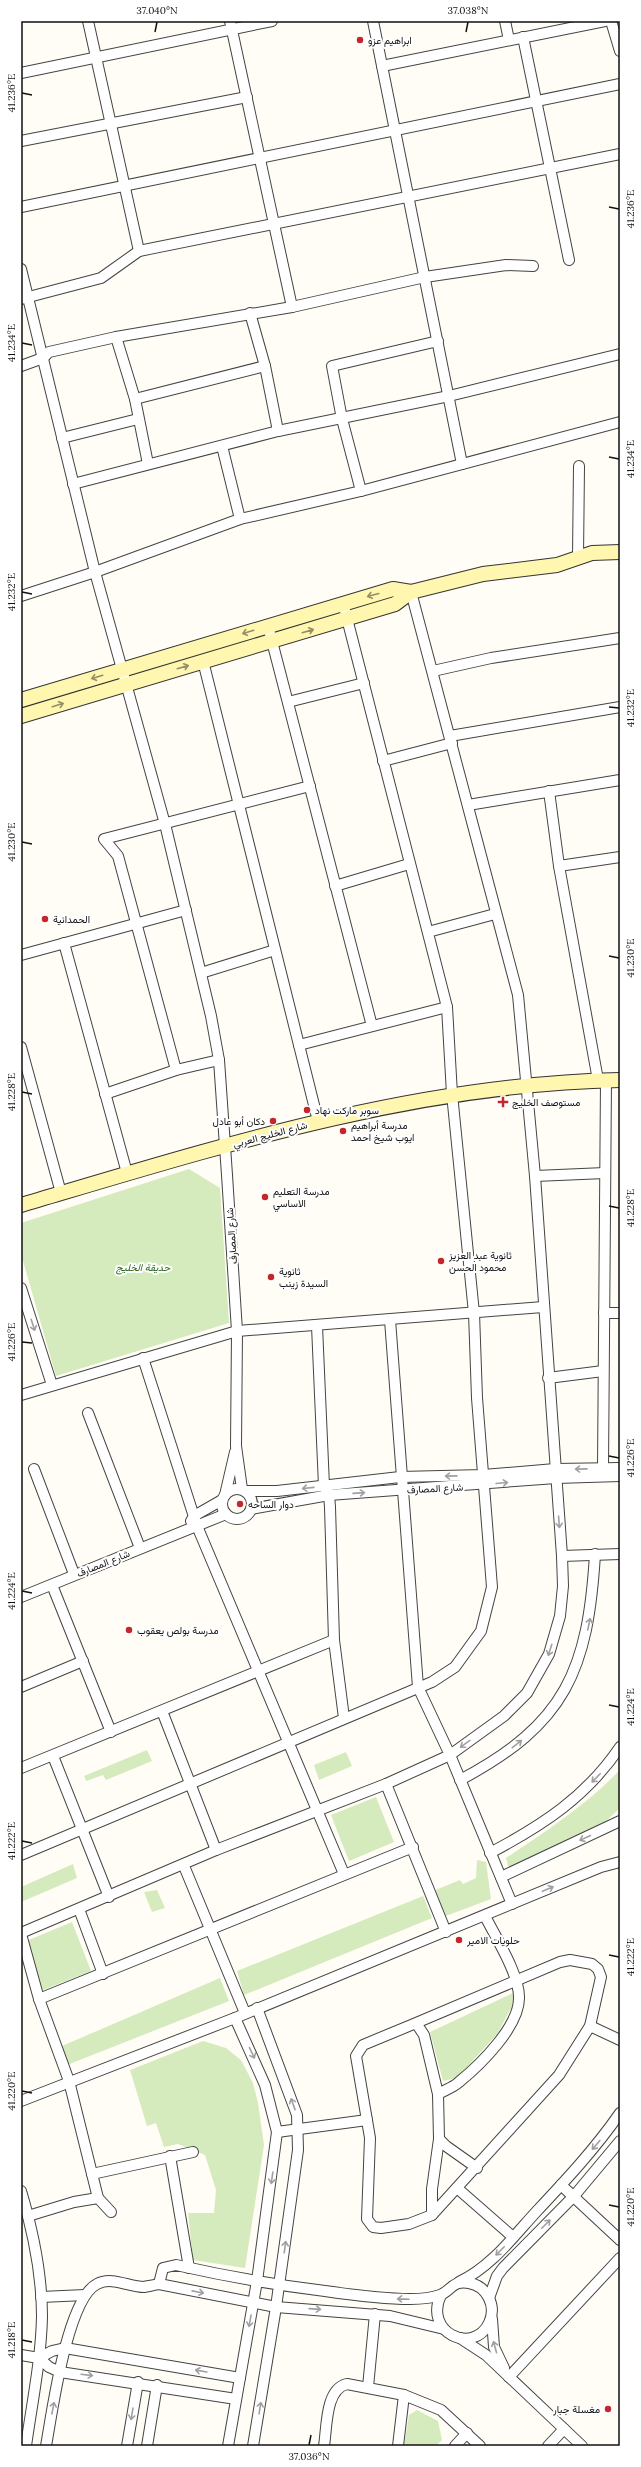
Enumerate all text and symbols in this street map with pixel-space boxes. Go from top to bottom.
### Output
text: 37.040°N [136,4,178,17]
text: 37.038°N [448,4,489,17]
place label: ابراهيم عزو [368,34,412,47]
marker: ابراهيم عزو [355,35,365,45]
text: 41.236°E [5,74,18,112]
text: 41.236°E [624,190,637,228]
text: 41.234°E [5,324,18,362]
text: 41.234°E [624,440,637,478]
text: 41.232°E [5,573,18,611]
one-way arrow [367,592,380,599]
one-way arrow [301,627,314,634]
one-way arrow [242,629,255,636]
one-way arrow [176,663,189,670]
one-way arrow [91,674,104,681]
text: 41.232°E [624,689,637,727]
one-way arrow [52,701,65,708]
text: 41.230°E [5,823,18,861]
place label: الحمدانية [53,913,90,926]
marker: الحمدانية [40,914,50,924]
text: 41.230°E [624,939,637,977]
text: 41.228°E [5,1073,18,1111]
marker: مستوصف الخليج [497,1096,509,1108]
place label: مستوصف الخليج [512,1096,580,1109]
place label: سوبر ماركت نهاد [315,1104,379,1117]
marker: سوبر ماركت نهاد [302,1105,312,1115]
place label: دكان أبو عادل [213,1115,265,1128]
marker: دكان أبو عادل [268,1116,278,1126]
street label: شارع الخليج العربي [231,1118,309,1153]
place label: مدرسة أبراهيم ايوب شيخ احمد [351,1119,414,1144]
marker: مدرسة أبراهيم ايوب شيخ احمد [338,1126,348,1136]
place label: مدرسة التعليم الاساسي [273,1185,330,1212]
text: 41.228°E [624,1189,637,1227]
marker: مدرسة التعليم الاساسي [260,1192,270,1202]
street label: شارع المصارف [223,1207,240,1265]
place label: ثانوية عبد العزيز محمود الحسن [448,1249,512,1274]
marker: ثانوية عبد العزيز محمود الحسن [436,1256,446,1266]
park label: حديقة الخليج [116,1261,170,1275]
place label: ثانوية السيدة زينب [279,1265,328,1290]
marker: ثانوية السيدة زينب [266,1272,276,1282]
one-way arrow [30,1318,37,1331]
text: 41.226°E [5,1323,18,1361]
text: 41.226°E [624,1439,637,1477]
one-way arrow [575,1465,588,1473]
one-way arrow [445,1472,458,1480]
one-way arrow [495,1480,508,1487]
street label: شارع المصارف [407,1481,464,1496]
one-way arrow [302,1484,315,1492]
one-way arrow [352,1490,365,1497]
place label: دوار الساحه [248,1498,294,1511]
marker: دوار الساحه [235,1499,245,1509]
one-way arrow [556,1515,563,1528]
street label: شارع المصارف [75,1547,132,1580]
text: 41.224°E [5,1572,18,1610]
one-way arrow [585,1618,593,1631]
place label: مدرسة بولص يعقوب [137,1624,219,1637]
marker: مدرسة بولص يعقوب [124,1625,134,1635]
one-way arrow [546,1644,554,1656]
text: 41.224°E [624,1688,637,1726]
one-way arrow [460,1740,471,1748]
one-way arrow [511,1740,522,1749]
one-way arrow [591,1773,601,1782]
text: 41.222°E [5,1822,18,1860]
one-way arrow [579,1835,591,1842]
one-way arrow [541,1885,553,1893]
place label: حلويات الامير [466,1934,520,1947]
marker: حلويات الامير [454,1935,464,1945]
text: 41.222°E [624,1938,637,1976]
one-way arrow [249,2047,256,2059]
text: 41.220°E [5,2072,18,2110]
one-way arrow [288,2099,296,2111]
one-way arrow [592,2139,601,2150]
one-way arrow [268,2172,276,2185]
text: 41.220°E [624,2188,637,2226]
one-way arrow [541,2219,551,2229]
one-way arrow [281,2241,289,2254]
one-way arrow [495,2246,505,2256]
one-way arrow [191,2288,204,2296]
one-way arrow [397,2295,410,2303]
one-way arrow [308,2305,321,2313]
one-way arrow [246,2314,254,2327]
text: 41.218°E [5,2322,18,2358]
one-way arrow [491,2341,498,2354]
one-way arrow [195,2367,208,2375]
one-way arrow [80,2371,93,2379]
one-way arrow [256,2401,264,2414]
one-way arrow [50,2402,58,2415]
place label: مغسلة جبار [552,2403,600,2416]
marker: مغسلة جبار [603,2404,613,2414]
one-way arrow [128,2407,136,2420]
text: 37.036°N [288,2450,330,2463]

